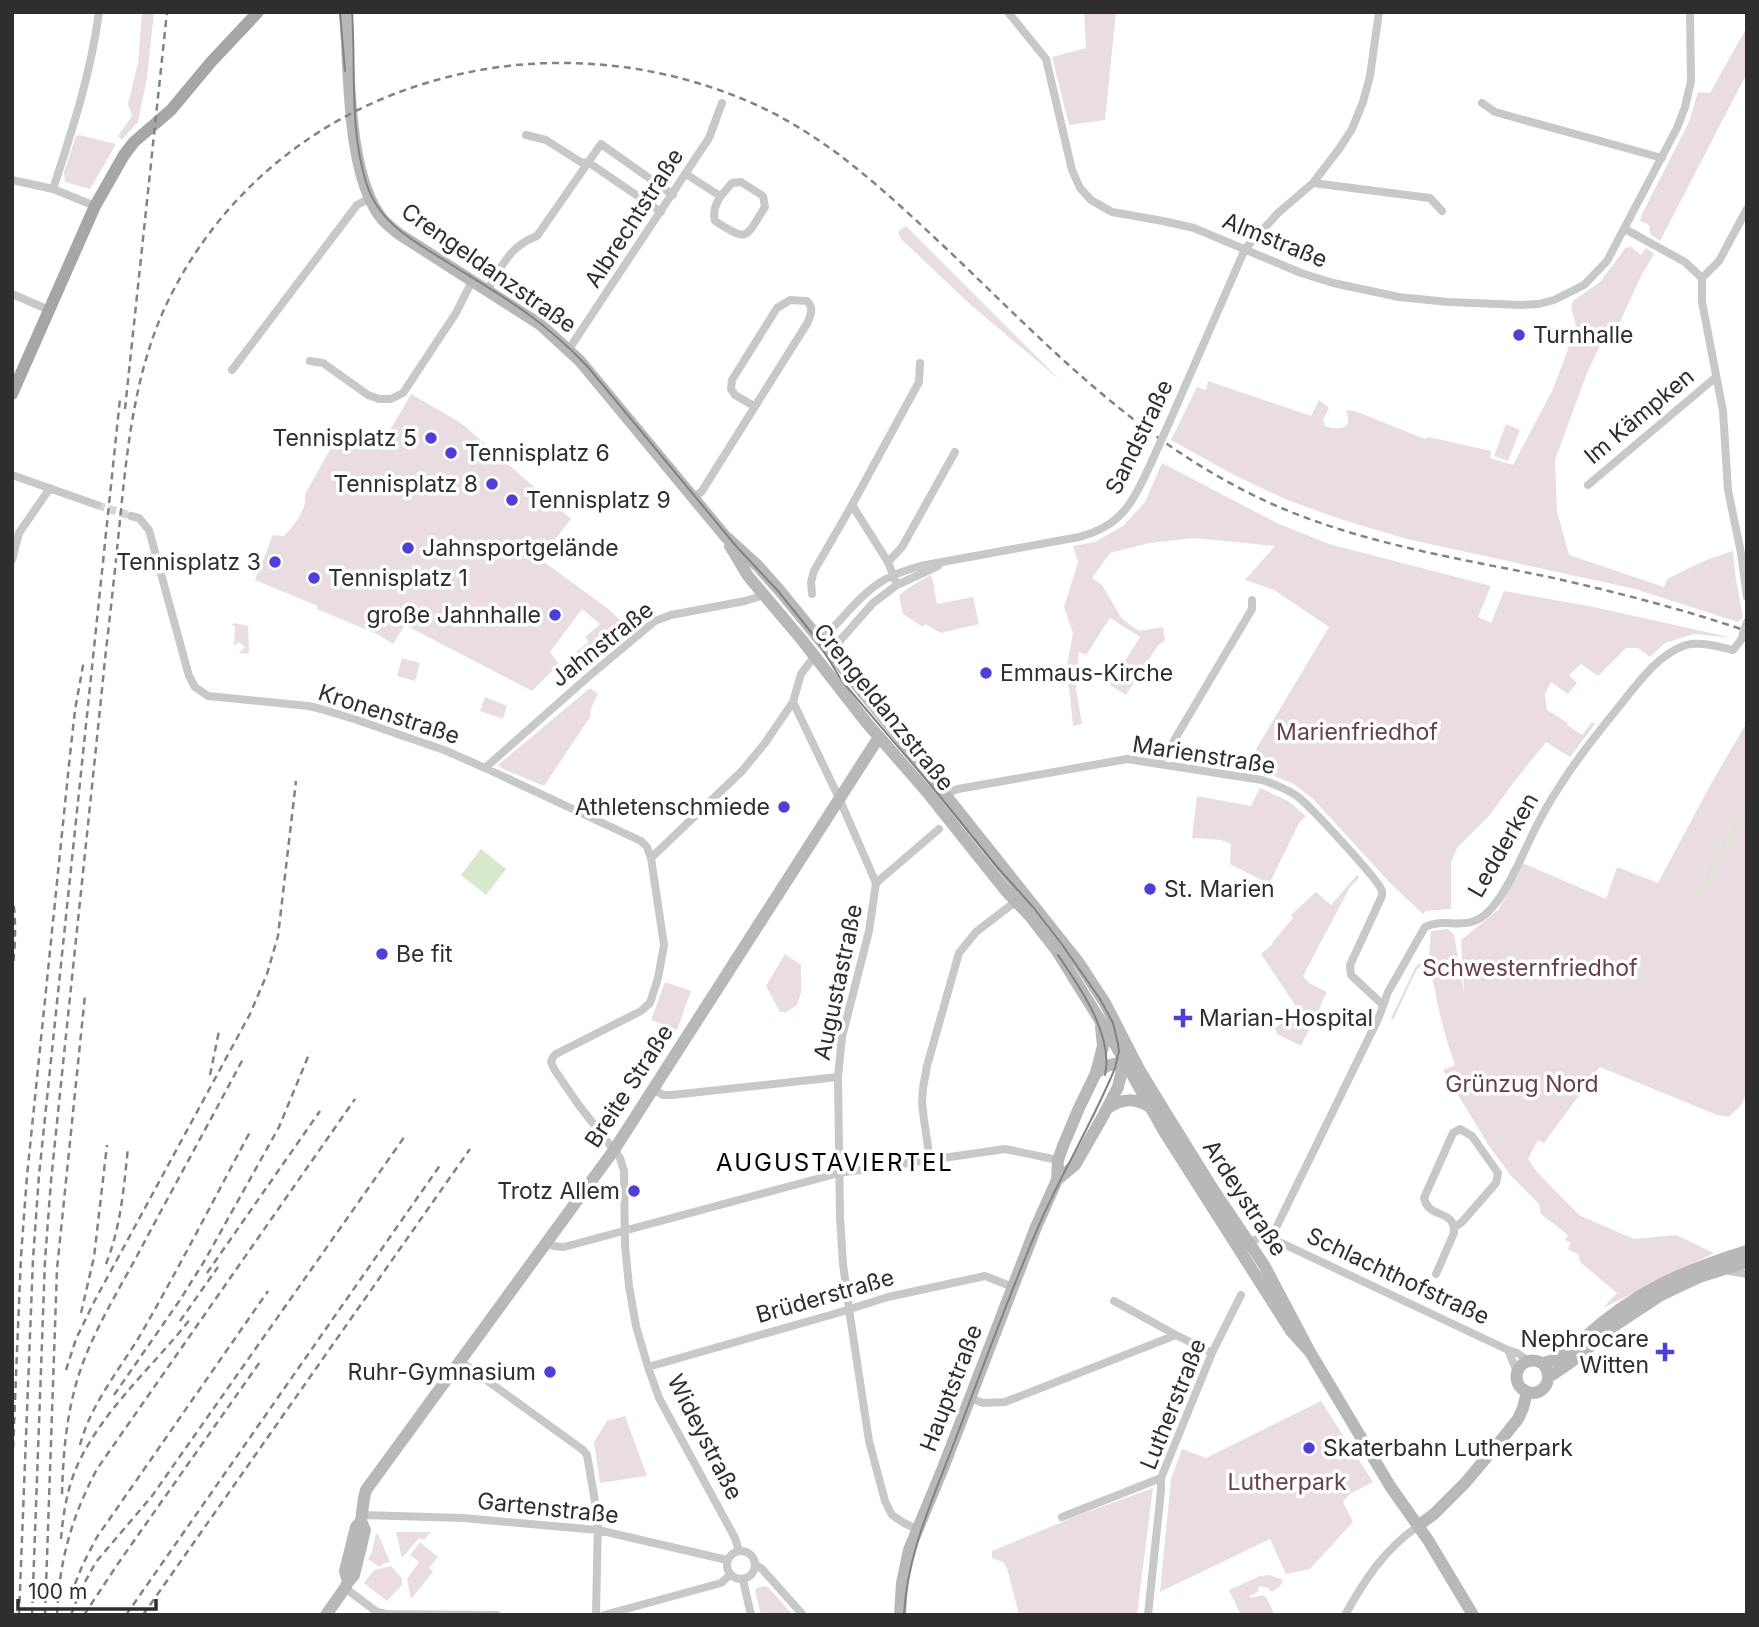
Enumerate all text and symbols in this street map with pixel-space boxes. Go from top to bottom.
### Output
street label: Albrechtstraße [579,143,689,293]
street label: Crengeldanzstraße [396,197,582,339]
street label: Almstraße [1219,206,1331,274]
place label: Turnhalle [1533,321,1633,349]
marker: Turnhalle [1511,327,1527,343]
street label: Im Kämpken [1578,362,1700,470]
street label: Sandstraße [1099,375,1179,499]
place label: Tennisplatz 5 [272,424,417,452]
marker: Tennisplatz 5 [423,430,439,446]
place label: Tennisplatz 6 [465,439,610,467]
marker: Tennisplatz 6 [443,445,459,461]
place label: Tennisplatz 8 [333,470,478,498]
marker: Tennisplatz 8 [484,476,500,492]
place label: Tennisplatz 9 [526,486,671,514]
marker: Tennisplatz 9 [504,492,520,508]
place label: Jahnsportgelände [422,534,619,562]
marker: Jahnsportgelände [400,540,416,556]
place label: Tennisplatz 3 [116,548,261,576]
marker: Tennisplatz 3 [267,554,283,570]
place label: Tennisplatz 1 [328,564,468,592]
marker: Tennisplatz 1 [306,570,322,586]
street label: Jahnstraße [545,595,659,693]
place label: große Jahnhalle [366,601,541,629]
marker: große Jahnhalle [547,607,563,623]
street label: Crengeldanzstraße [808,618,960,796]
place label: Emmaus-Kirche [1000,659,1173,687]
marker: Emmaus-Kirche [978,665,994,681]
street label: Kronenstraße [315,678,463,750]
park label: Marienfriedhof [1276,718,1438,746]
street label: Marienstraße [1131,730,1277,780]
street label: Ledderken [1462,788,1544,902]
place label: Athletenschmiede [575,793,770,821]
marker: Athletenschmiede [776,799,792,815]
place label: St. Marien [1164,875,1275,903]
marker: St. Marien [1142,881,1158,897]
street label: Augustastraße [808,901,868,1063]
place label: Be fit [396,940,453,968]
marker: Be fit [374,946,390,962]
park label: Schwesternfriedhof [1422,954,1638,982]
place label: Marian-Hospital [1199,1004,1373,1032]
marker: Marian-Hospital [1173,1008,1193,1028]
street label: Breite Straße [579,1019,679,1153]
park label: Grünzug Nord [1445,1070,1599,1098]
street label: Ardeystraße [1197,1135,1293,1261]
district label: AUGUSTAVIERTEL [716,1148,954,1177]
place label: Trotz Allem [497,1177,620,1205]
marker: Trotz Allem [626,1183,642,1199]
street label: Schlachthofstraße [1302,1221,1494,1331]
street label: Brüderstraße [753,1263,897,1329]
street label: Hauptstraße [914,1321,988,1455]
place label: Nephrocare Witten [1521,1325,1649,1379]
street label: Lutherstraße [1134,1334,1212,1474]
marker: Nephrocare Witten [1655,1342,1675,1362]
place label: Ruhr-Gymnasium [347,1358,536,1386]
marker: Ruhr-Gymnasium [542,1364,558,1380]
street label: Wideystraße [661,1370,749,1504]
place label: Skaterbahn Lutherpark [1323,1434,1573,1462]
marker: Skaterbahn Lutherpark [1301,1440,1317,1456]
park label: Lutherpark [1227,1468,1347,1496]
street label: Gartenstraße [476,1487,620,1529]
scale bar [18,1568,156,1612]
text: 100 m [28,1579,87,1604]

